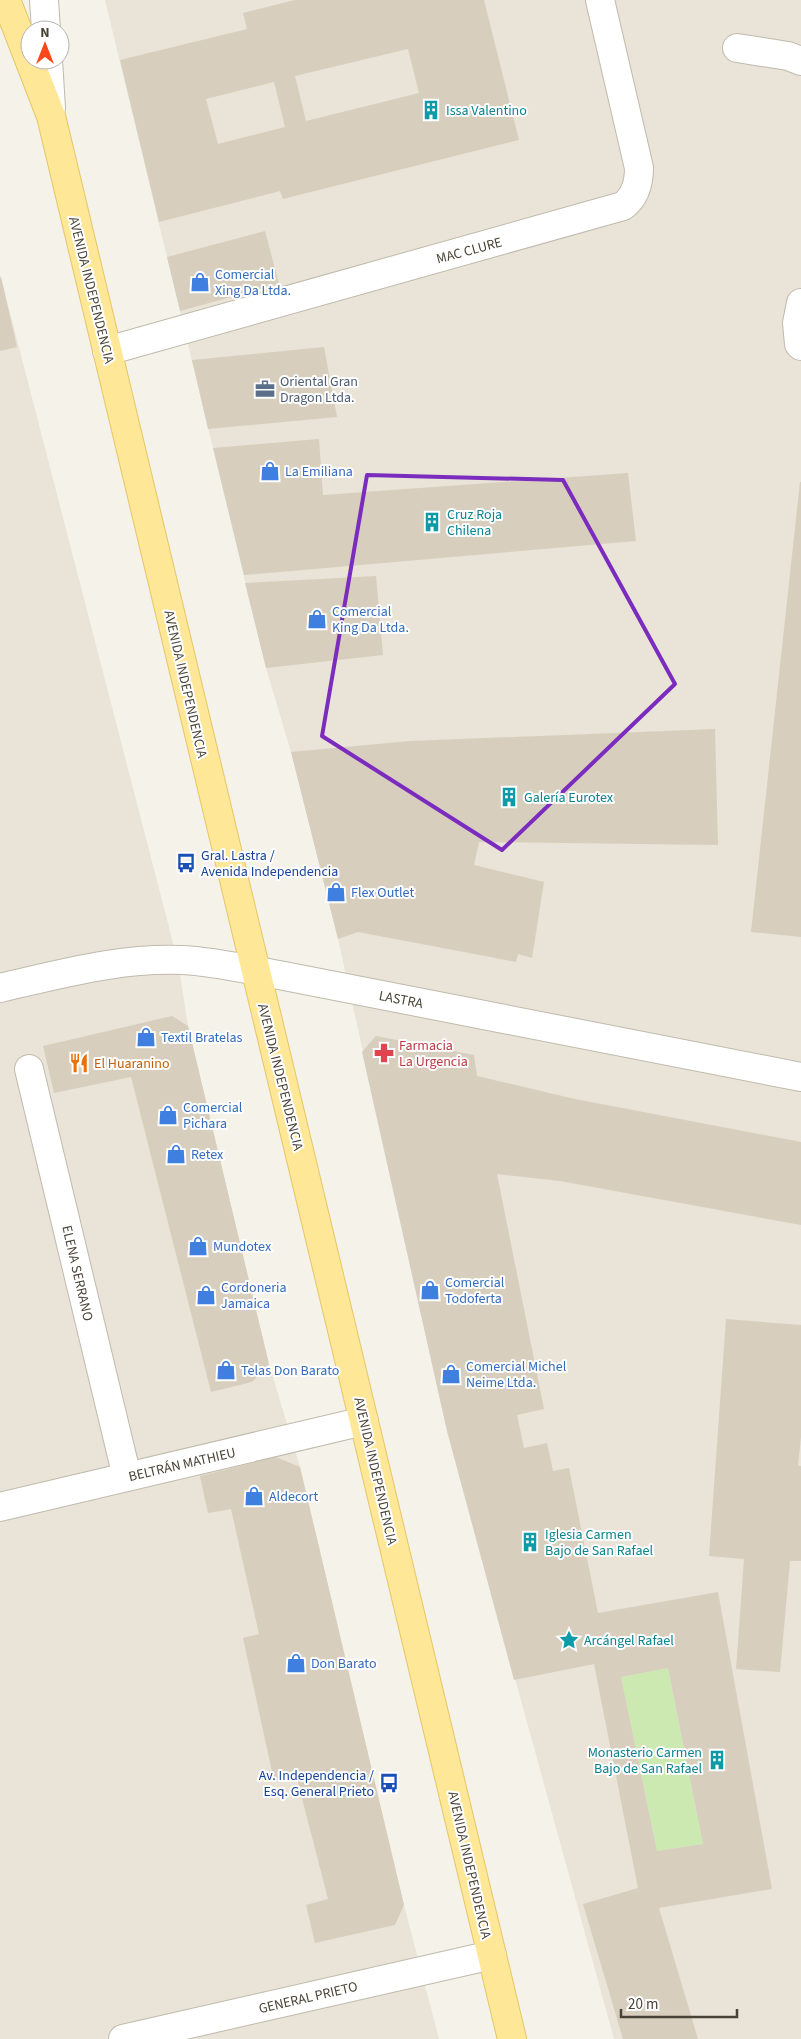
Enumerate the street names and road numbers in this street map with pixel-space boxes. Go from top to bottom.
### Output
street label: AVENIDA INDEPENDENCIA [63,215,119,366]
street label: MAC CLURE [434,233,504,269]
street label: AVENIDA INDEPENDENCIA [158,608,212,760]
street label: LASTRA [377,986,425,1014]
street label: AVENIDA INDEPENDENCIA [252,1002,308,1153]
street label: ELENA SERRANO [56,1223,98,1323]
street label: AVENIDA INDEPENDENCIA [348,1395,402,1547]
street label: BELTRÁN MATHIEU [127,1443,238,1487]
street label: AVENIDA INDEPENDENCIA [442,1789,496,1941]
street label: GENERAL PRIETO [257,1977,360,2019]

